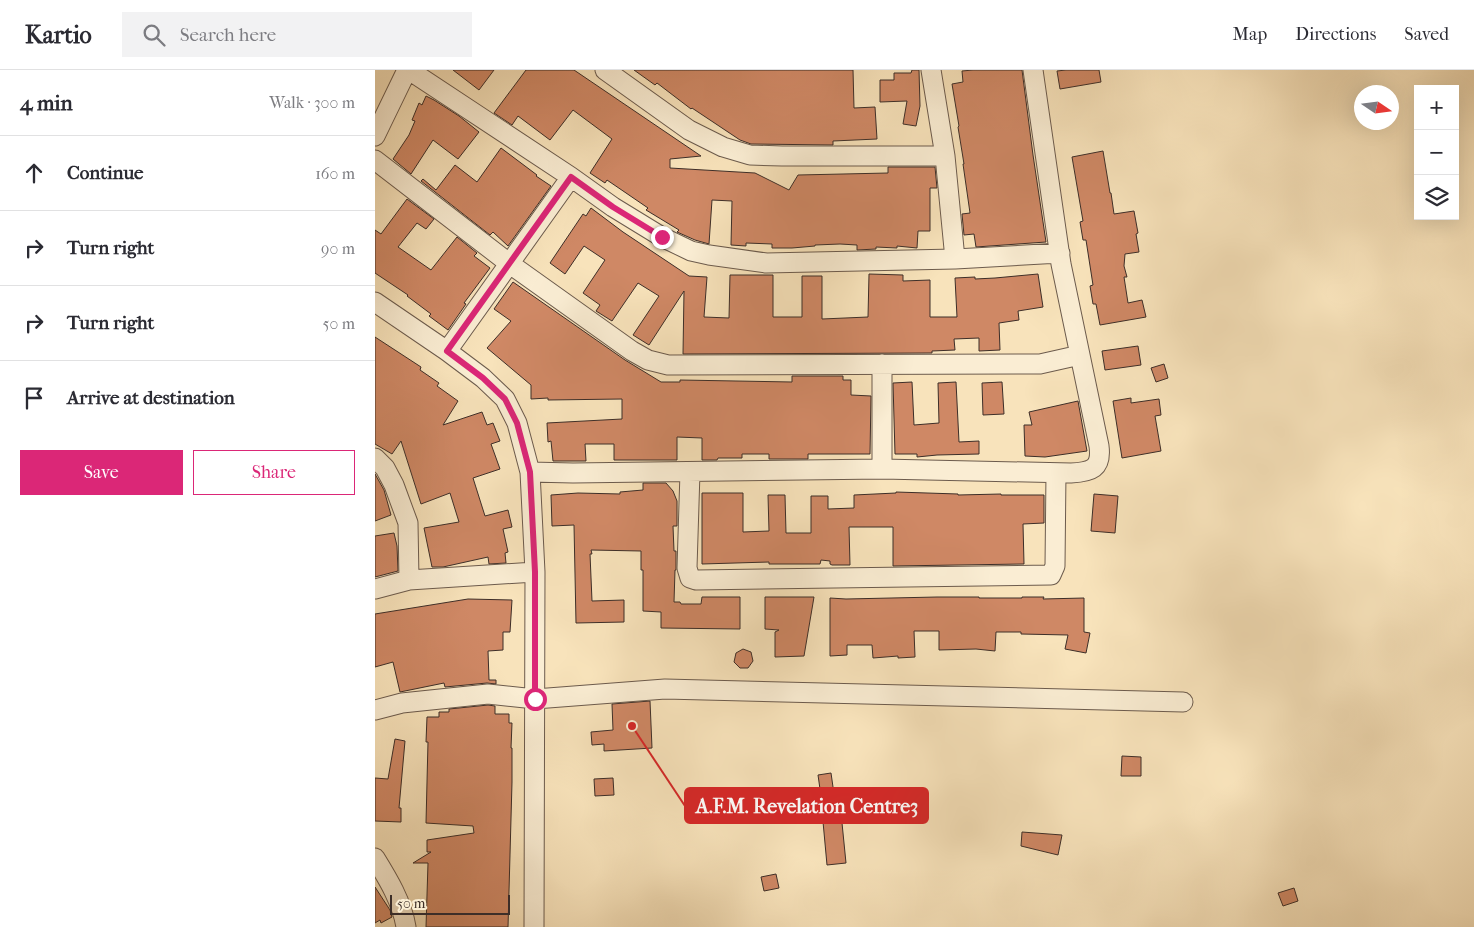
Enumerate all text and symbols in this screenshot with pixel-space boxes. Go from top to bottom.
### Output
search box [122,12,472,57]
text: Kartio [25,21,92,49]
icon: search [140,21,168,49]
text: Search here [180,24,276,46]
text: Map [1233,24,1267,45]
text: Directions [1295,24,1376,45]
text: Saved [1404,24,1449,45]
north arrow [1354,85,1399,130]
map controls [1414,85,1459,220]
button: + [1414,85,1459,130]
text: 4 min [20,91,73,115]
text: Walk · 300 m [269,93,355,112]
button: − [1414,130,1459,175]
icon: ahead [20,159,48,187]
text: Continue [67,162,143,184]
text: 160 m [315,164,355,183]
button: layers [1414,175,1459,220]
route end [651,226,674,249]
icon: right [20,234,48,262]
text: Turn right [67,237,154,259]
text: 90 m [321,239,355,258]
icon: right [20,309,48,337]
text: Turn right [67,312,154,334]
text: 50 m [323,314,355,333]
icon: arrive [20,384,48,412]
text: Arrive at destination [67,387,235,409]
button: Save [20,450,183,495]
button: Share [193,450,355,495]
route start [524,688,547,711]
callout: A.F.M. Revelation Centre3 [685,788,928,823]
text: A.F.M. Revelation Centre3 [694,795,918,818]
scale bar [390,892,510,915]
text: 50 m [397,895,425,912]

